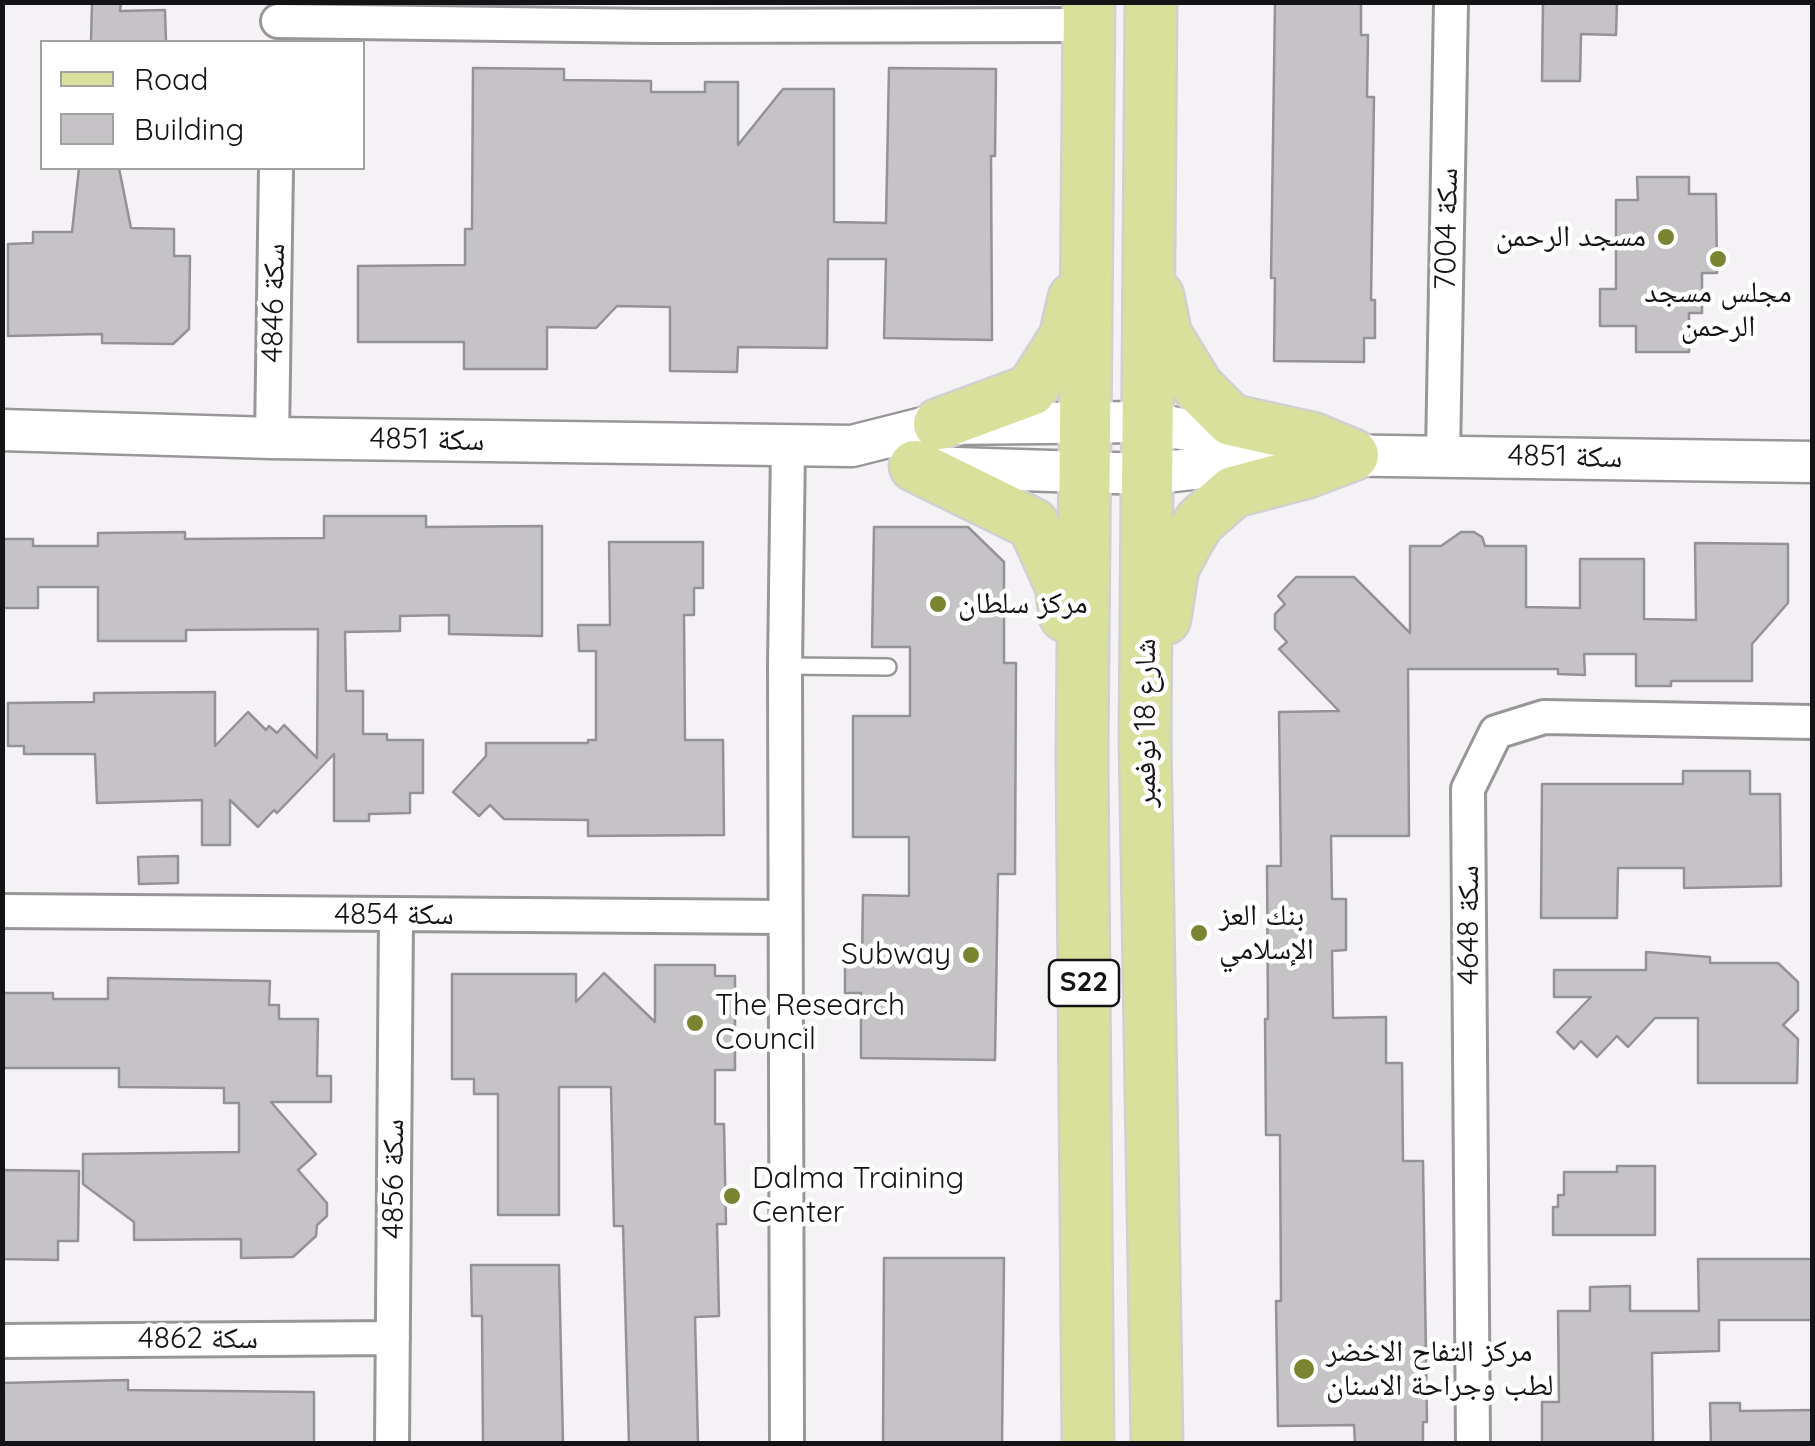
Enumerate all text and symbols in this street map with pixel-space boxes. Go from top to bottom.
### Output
legend [40,40,365,170]
text: Road [134,60,208,98]
text: Building [134,110,244,148]
street label: سكة 7004 [1428,168,1466,290]
place label: مسجد الرحمن [1495,219,1646,255]
marker: مسجد الرحمن [1655,226,1677,248]
street label: سكة 4846 [255,243,293,363]
marker: مجلس مسجد الرحمن [1707,248,1729,270]
place label: مجلس مسجد الرحمن [1644,275,1792,346]
street label: سكة 4851 [369,421,485,459]
street label: سكة 4851 [1507,438,1623,476]
place label: مركز سلطان [958,586,1088,622]
marker: مركز سلطان [927,593,949,615]
street label: شارع 18 نوفمبر [1128,639,1164,807]
street label: سكة 4648 [1451,865,1487,985]
street label: سكة 4854 [334,897,454,933]
place label: بنك العز الإسلامي [1219,898,1314,968]
marker: بنك العز الإسلامي [1188,922,1210,944]
place label: Subway [841,937,951,973]
marker: Subway [960,944,982,966]
road number: S22 [1049,960,1119,1006]
place label: The Research Council [715,988,905,1058]
marker: The Research Council [684,1012,706,1034]
street label: سكة 4856 [376,1119,412,1239]
place label: Dalma Training Center [752,1161,964,1232]
marker: Dalma Training Center [721,1185,743,1207]
street label: سكة 4862 [138,1321,258,1357]
place label: مركز التفاح الاخضر لطب وجراحة الاسنان [1326,1334,1553,1404]
marker: مركز التفاح الاخضر لطب وجراحة الاسنان [1291,1356,1317,1382]

